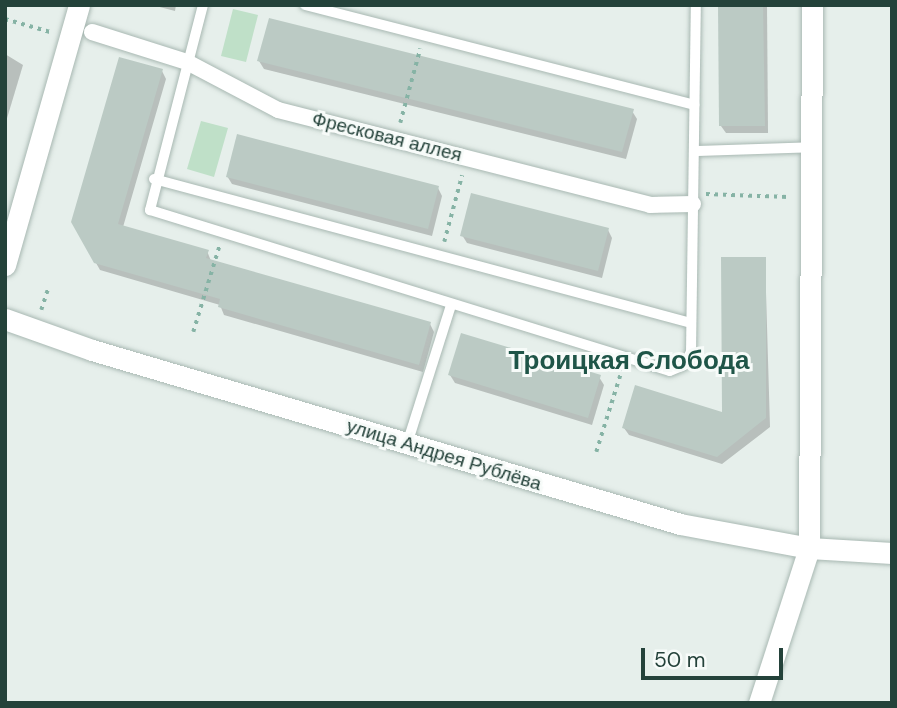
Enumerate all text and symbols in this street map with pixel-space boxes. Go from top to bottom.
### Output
street label: Фресковая аллея [310,107,464,167]
district label: Троицкая Слобода [509,345,749,377]
street label: улица Андрея Рублёва [344,414,544,496]
scale bar [645,634,787,678]
text: 50 m [654,646,705,674]

